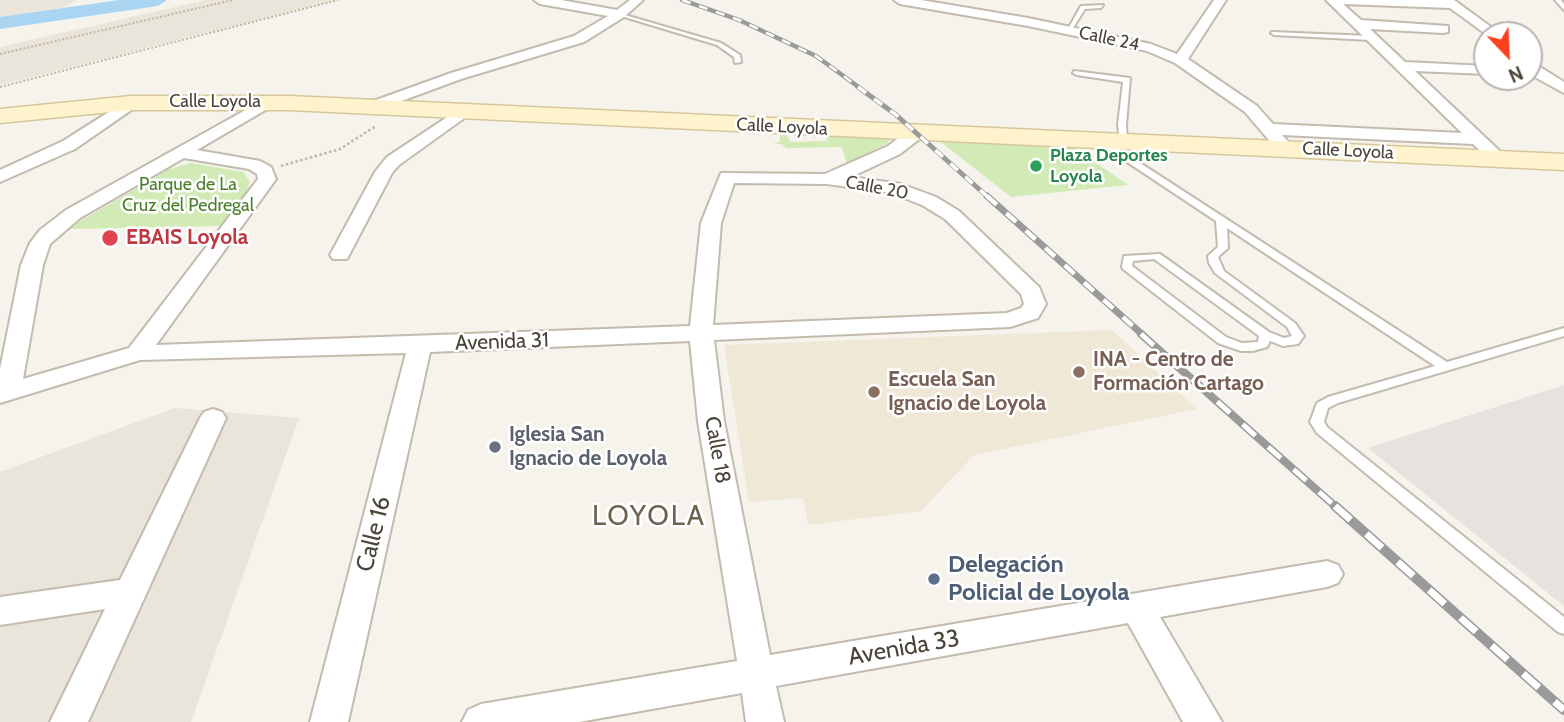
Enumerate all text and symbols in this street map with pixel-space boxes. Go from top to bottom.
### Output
north arrow [1473,21,1543,91]
street label: Calle 24 [1077,22,1141,56]
text: N [1505,61,1526,87]
street label: Calle Loyola [169,91,261,113]
street label: Calle Loyola [736,114,828,140]
street label: Calle Loyola [1302,138,1394,164]
place label: Plaza Deportes Loyola [1050,145,1168,188]
marker: Plaza Deportes Loyola [1028,158,1044,174]
street label: Calle 20 [844,171,910,205]
park label: Parque de La Cruz del Pedregal [122,174,254,216]
place label: EBAIS Loyola [126,225,248,251]
marker: EBAIS Loyola [100,228,120,248]
street label: Avenida 31 [455,328,549,356]
place label: INA - Centro de Formación Cartago [1093,347,1264,397]
marker: INA - Centro de Formación Cartago [1071,364,1087,380]
place label: Escuela San Ignacio de Loyola [888,367,1046,417]
marker: Escuela San Ignacio de Loyola [866,384,882,400]
street label: Calle 18 [699,414,735,486]
place label: Iglesia San Ignacio de Loyola [509,422,667,472]
marker: Iglesia San Ignacio de Loyola [487,439,503,455]
street label: Calle 16 [351,493,397,575]
district label: LOYOLA [593,500,705,534]
place label: Delegación Policial de Loyola [948,551,1129,607]
marker: Delegación Policial de Loyola [926,571,942,587]
street label: Avenida 33 [846,624,962,672]

